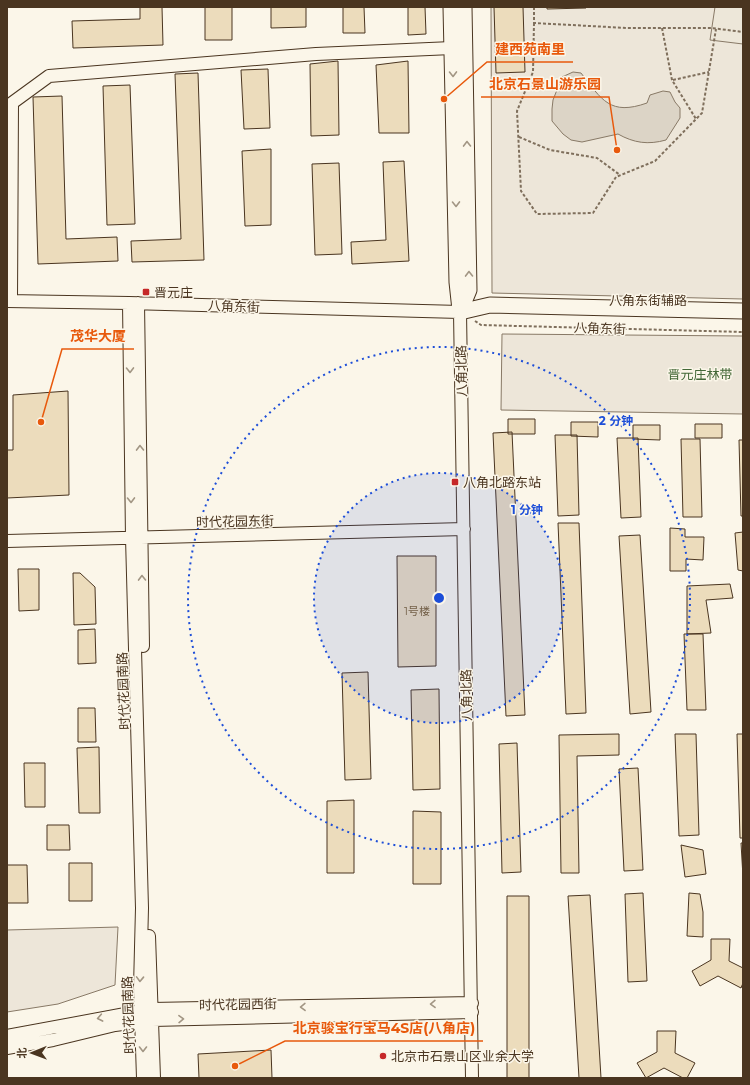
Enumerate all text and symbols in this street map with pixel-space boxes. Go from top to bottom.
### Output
callout: 建西苑南里 [487,36,573,62]
text: 建西苑南里 [495,40,565,58]
one-way arrow [449,71,457,77]
callout: 北京石景山游乐园 [481,71,609,97]
text: 北京石景山游乐园 [489,75,601,93]
one-way arrow [463,141,471,147]
one-way arrow [451,201,460,207]
one-way arrow [465,271,473,277]
place label: 晋元庄 [154,284,193,300]
marker: 晋元庄 [141,287,151,297]
street label: 八角东街辅路 [609,292,687,308]
street label: 八角东街 [208,297,260,315]
street label: 八角东街 [574,319,626,337]
callout: 茂华大厦 [62,323,134,349]
text: 茂华大厦 [70,327,126,345]
street label: 八角北路 [453,345,469,397]
park label: 晋元庄林带 [667,366,733,382]
one-way arrow [126,367,134,373]
text: 2 分钟 [599,413,633,428]
one-way arrow [136,445,144,451]
place label: 八角北路东站 [463,474,541,490]
marker: 八角北路东站 [450,477,460,487]
one-way arrow [127,497,135,503]
text: 1 分钟 [511,502,543,517]
street label: 时代花园东街 [196,512,274,530]
one-way arrow [138,575,146,581]
centre of rings [432,591,446,605]
house number: 1号楼 [404,604,430,618]
street label: 时代花园南路 [114,652,132,730]
street label: 八角北路 [458,669,474,721]
street label: 时代花园南路 [119,976,137,1054]
one-way arrow [136,976,144,982]
street label: 时代花园西街 [199,995,277,1013]
one-way arrow [430,1000,436,1008]
one-way arrow [300,1003,306,1011]
one-way arrow [97,1014,103,1022]
one-way arrow [178,1015,184,1023]
callout: 北京骏宝行宝马4S店(八角店) [285,1015,483,1041]
text: 北京骏宝行宝马4S店(八角店) [293,1019,475,1037]
north arrow [12,1033,52,1073]
one-way arrow [139,1046,147,1052]
text: 北 [15,1048,29,1059]
place label: 北京市石景山区业余大学 [391,1048,534,1064]
marker: 北京市石景山区业余大学 [378,1051,388,1061]

